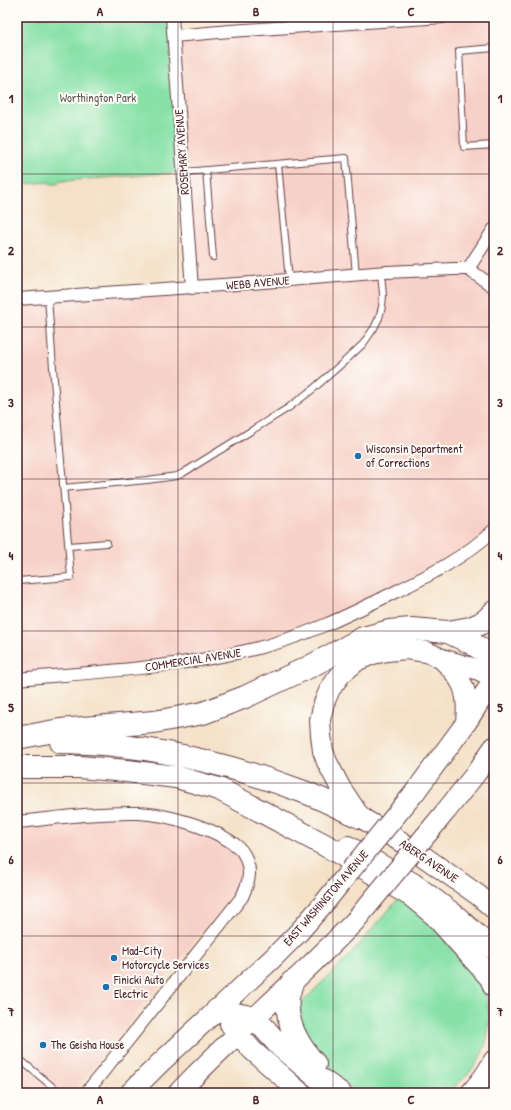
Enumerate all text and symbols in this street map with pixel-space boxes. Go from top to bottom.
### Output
text: A [97,2,104,20]
text: B [253,2,260,20]
text: C [407,2,415,20]
text: 1 [9,89,14,107]
park label: Worthington Park [60,89,136,106]
text: 1 [498,89,503,107]
street label: ROSEMARY AVENUE [170,108,193,195]
text: 2 [8,241,15,259]
text: 2 [497,241,504,259]
street label: WEBB AVENUE [225,271,291,294]
text: 3 [8,393,14,411]
text: 3 [497,393,503,411]
place label: Wisconsin Department of Corrections [366,440,464,471]
marker: Wisconsin Department of Corrections [353,451,363,461]
text: 4 [9,546,14,564]
text: 4 [498,546,503,564]
street label: COMMERCIAL AVENUE [144,643,243,675]
text: 5 [8,698,14,716]
text: 5 [497,698,503,716]
street label: ABERG AVENUE [397,835,463,887]
street label: EAST WASHINGTON AVENUE [279,846,373,949]
text: 6 [8,850,14,868]
text: 6 [497,850,503,868]
place label: Mad-City Motorcycle Services [122,942,210,973]
marker: Mad-City Motorcycle Services [109,953,119,963]
place label: Finicki Auto Electric [113,971,164,1002]
marker: Finicki Auto Electric [101,982,111,992]
text: 7 [7,1002,15,1020]
text: 7 [496,1002,504,1020]
place label: The Geisha House [51,1036,124,1053]
marker: The Geisha House [38,1040,48,1050]
text: A [97,1090,104,1108]
text: B [253,1090,260,1108]
text: C [407,1090,415,1108]

